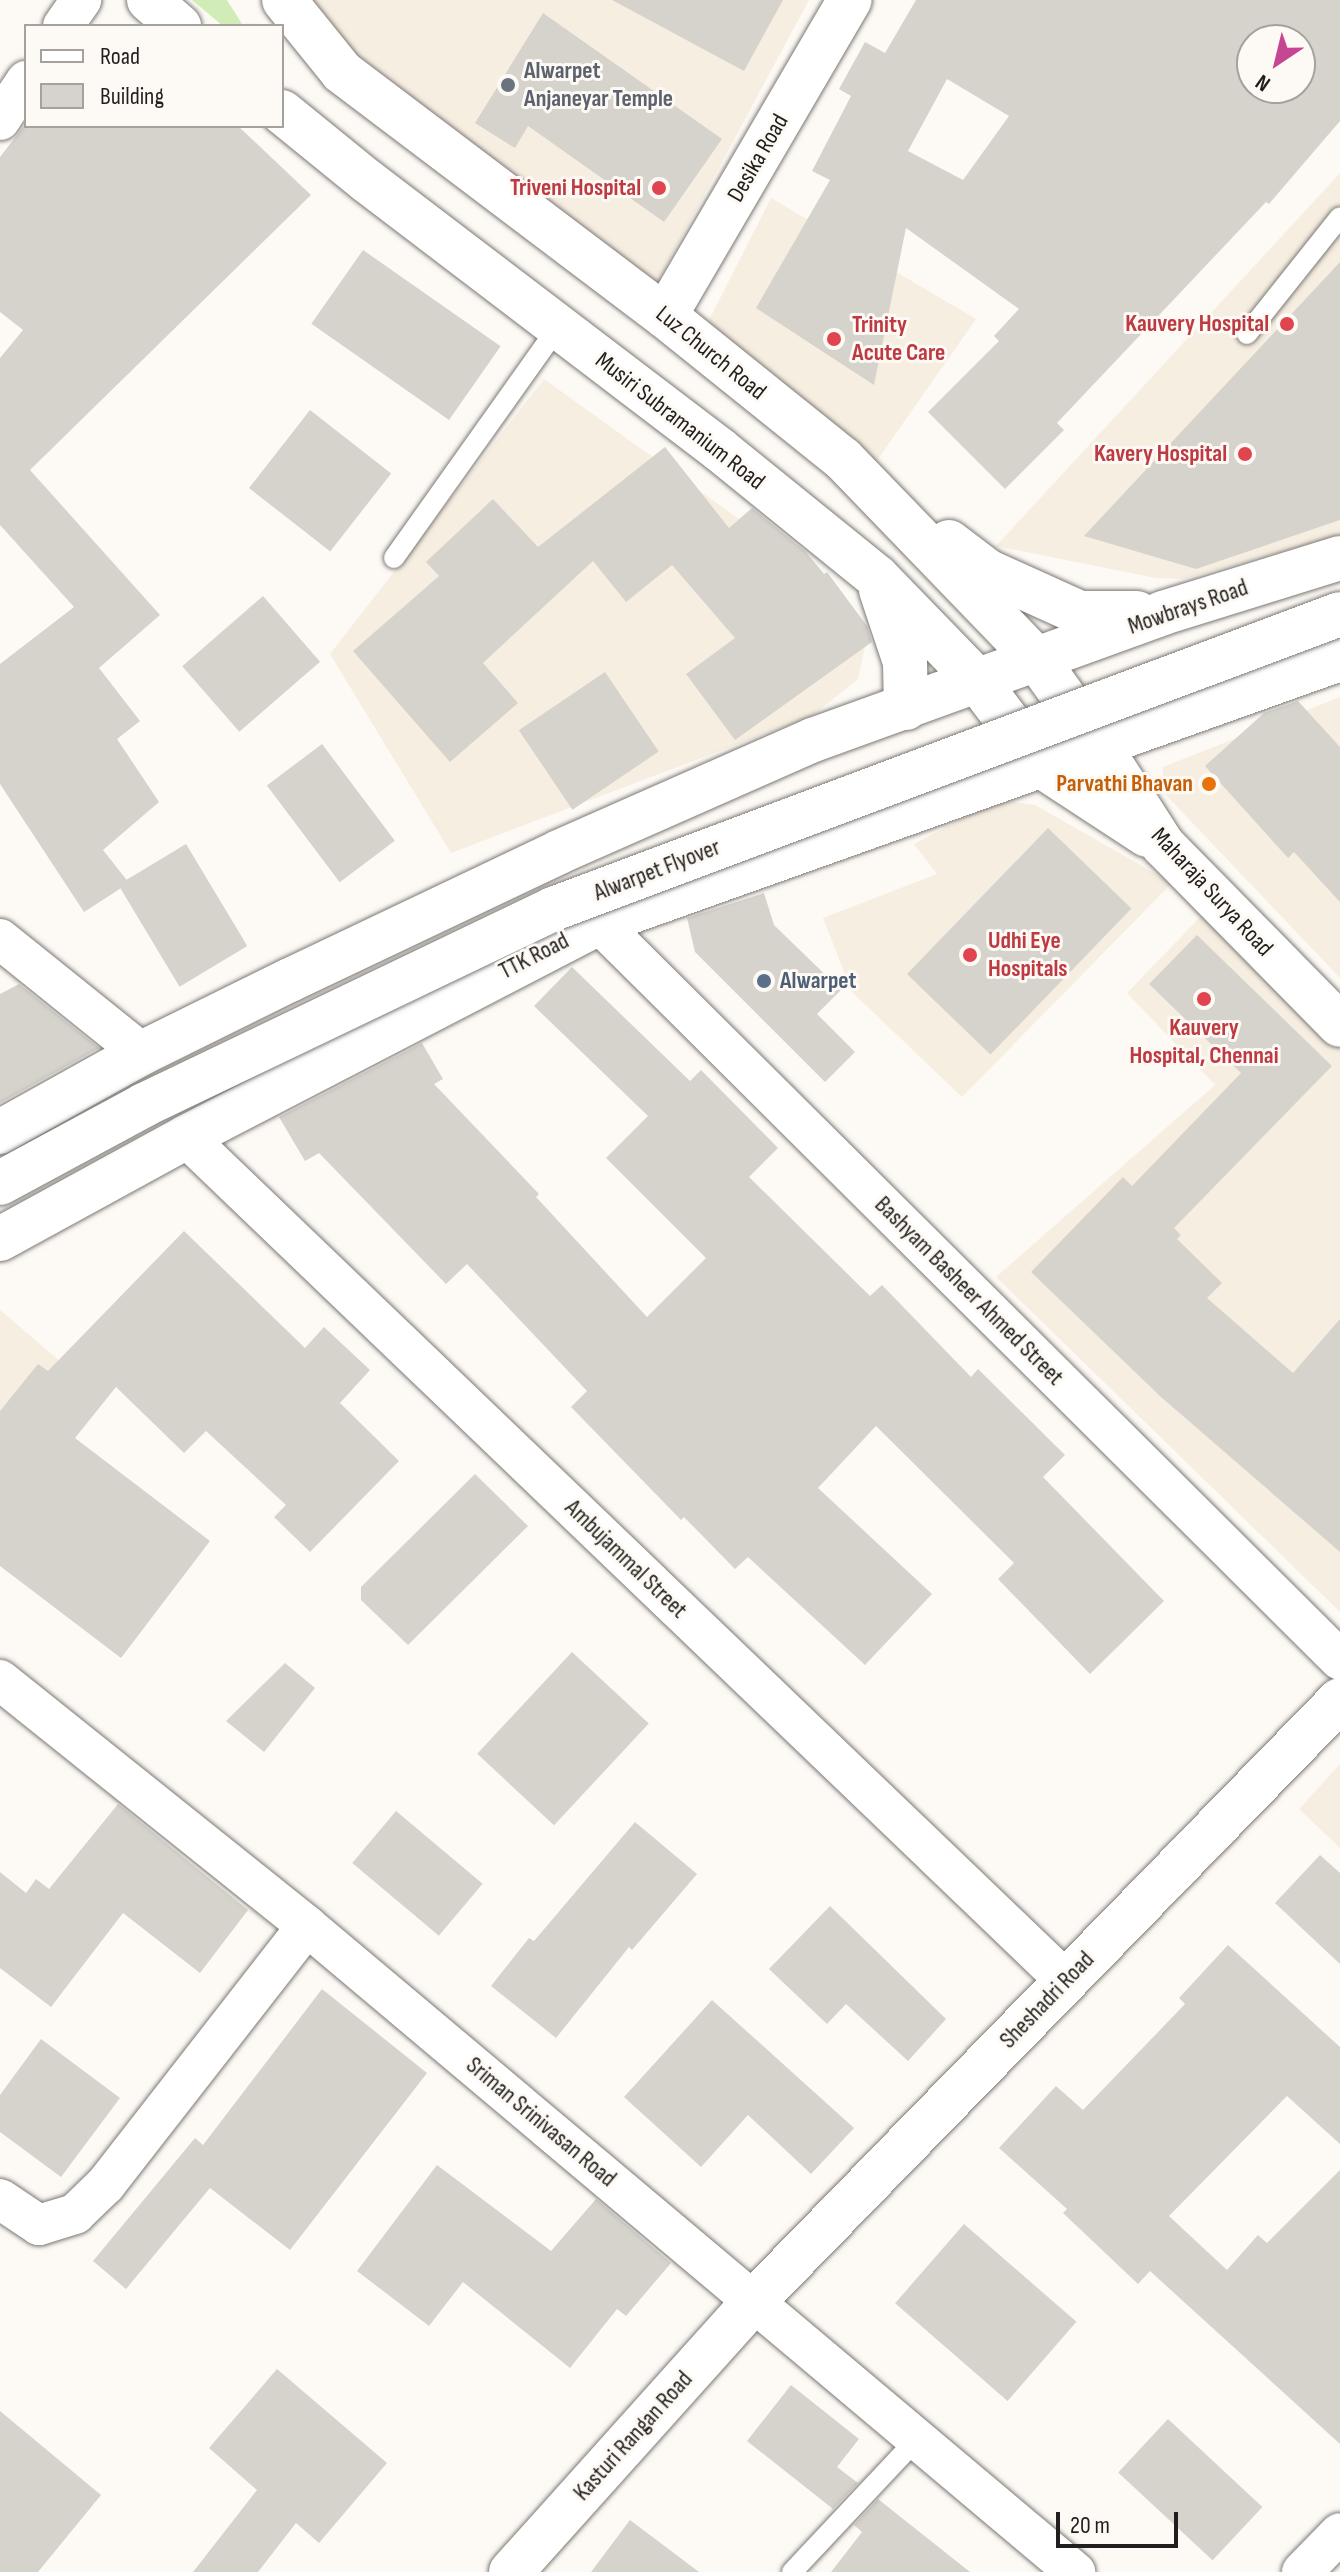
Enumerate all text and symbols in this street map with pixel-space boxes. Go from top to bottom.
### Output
legend [24,24,284,128]
north arrow [1236,24,1316,104]
text: Road [100,42,140,71]
place label: Alwarpet Anjaneyar Temple [524,57,673,113]
text: N [1251,68,1276,97]
marker: Alwarpet Anjaneyar Temple [499,76,517,94]
text: Building [100,82,164,111]
street label: Desika Road [721,109,795,207]
place label: Triveni Hospital [510,174,641,202]
marker: Triveni Hospital [648,177,670,199]
street label: Luz Church Road [650,300,772,406]
place label: Kauvery Hospital [1125,310,1269,338]
place label: Trinity Acute Care [852,311,945,367]
marker: Kauvery Hospital [1276,313,1298,335]
marker: Trinity Acute Care [823,328,845,350]
street label: Musiri Subramanium Road [590,346,770,496]
place label: Kavery Hospital [1094,440,1227,468]
marker: Kavery Hospital [1234,443,1256,465]
street label: Mowbrays Road [1124,573,1252,641]
place label: Parvathi Bhavan [1056,770,1193,798]
marker: Parvathi Bhavan [1200,775,1218,793]
street label: Maharaja Surya Road [1145,822,1279,962]
street label: Alwarpet Flyover [590,833,724,907]
street label: TTK Road [494,926,574,986]
place label: Udhi Eye Hospitals [988,927,1068,983]
marker: Udhi Eye Hospitals [959,944,981,966]
place label: Alwarpet [780,967,856,995]
marker: Alwarpet [755,972,773,990]
marker: Kauvery Hospital, Chennai [1193,988,1215,1010]
place label: Kauvery Hospital, Chennai [1129,1014,1279,1070]
street label: Bashyam Basheer Ahmed Street [869,1191,1069,1391]
street label: Ambujammal Street [559,1494,693,1624]
street label: Sheshadri Road [994,1946,1100,2054]
street label: Sriman Srinivasan Road [460,2051,622,2193]
street label: Kasturi Rangan Road [567,2365,699,2507]
scale bar [1060,2496,1182,2546]
text: 20 m [1070,2511,1110,2540]

